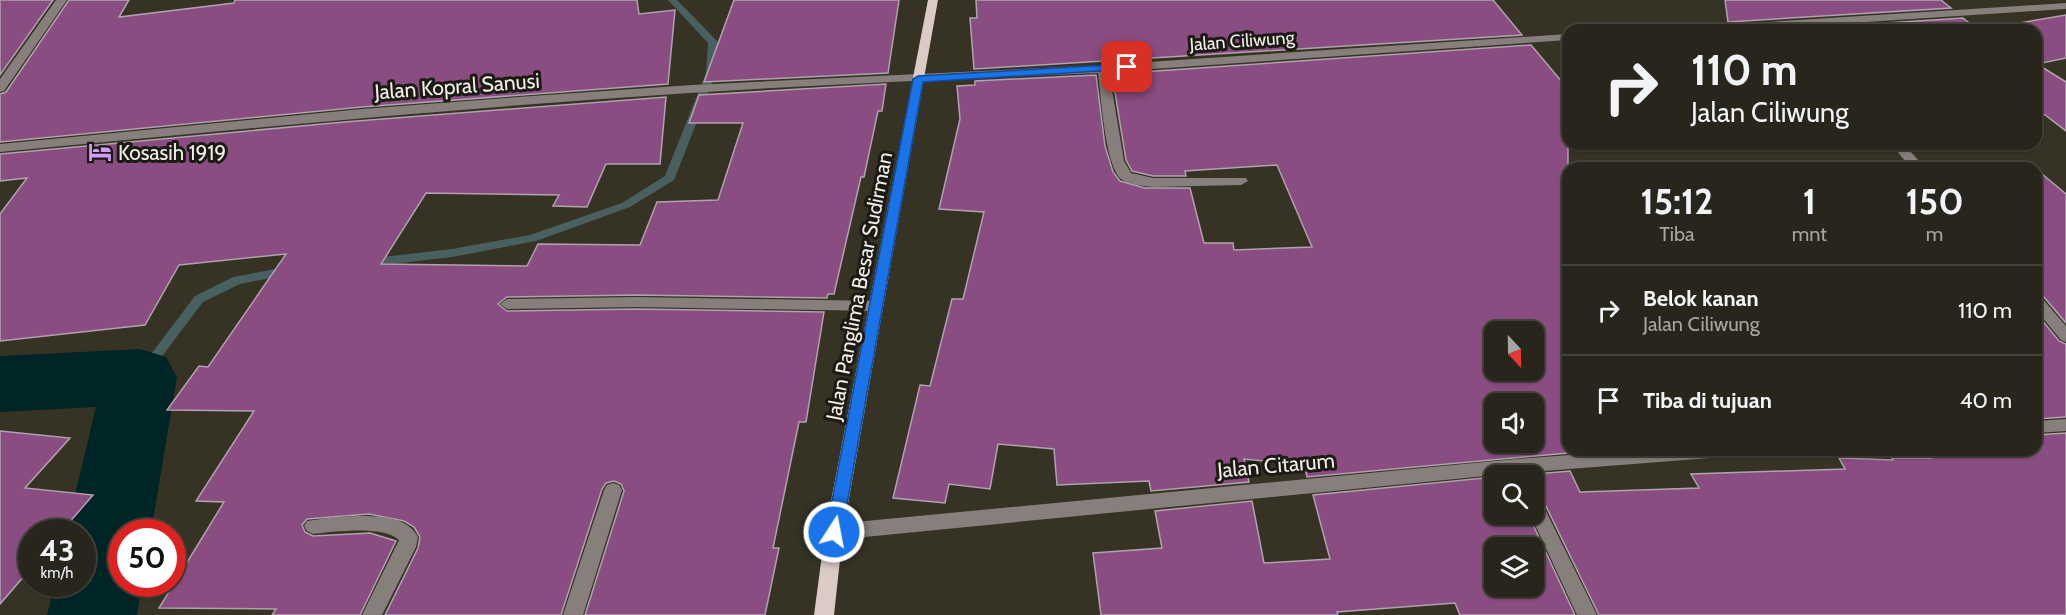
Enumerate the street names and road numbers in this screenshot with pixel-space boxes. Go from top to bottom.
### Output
street label: Jalan Ciliwung [1188,26,1296,56]
street label: Jalan Kopral Sanusi [373,68,540,104]
street label: Jalan Panglima Besar Sudirman [821,150,897,423]
street label: Jalan Citarum [1215,447,1336,483]

